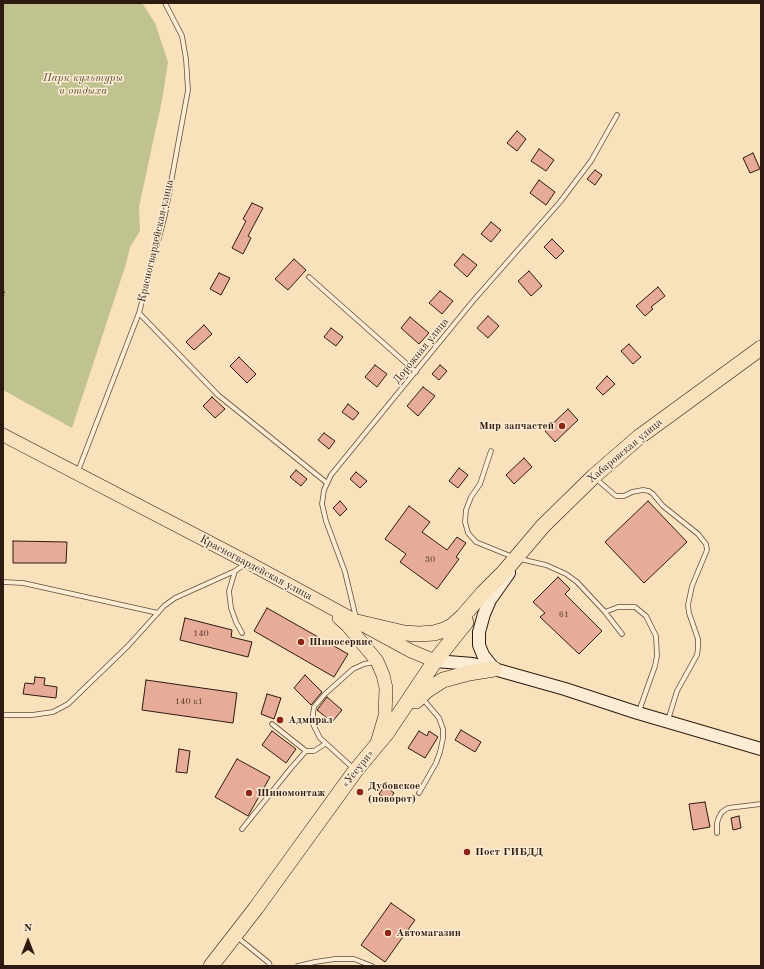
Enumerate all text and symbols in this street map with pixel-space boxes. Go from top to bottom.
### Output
park label: Парк культуры и отдыха [43,71,123,97]
street label: Красногвардейская улица [135,178,177,304]
street label: Дорожная улица [390,315,452,387]
street label: Хабаровская улица [585,416,665,486]
place label: Мир запчастей [479,419,554,433]
marker: Мир запчастей [557,421,567,431]
street label: Красногвардейская улица [198,533,314,603]
house number: 30 [425,555,435,565]
house number: 61 [559,610,569,620]
house number: 140 [193,629,209,639]
place label: Шиносервис [309,635,373,649]
marker: Шиносервис [296,637,306,647]
house number: 140 к1 [175,697,203,707]
place label: Адмирал [288,713,333,727]
marker: Адмирал [275,715,285,725]
street label: «Уссури» [339,747,377,791]
place label: Дубовское (поворот) [368,779,420,805]
place label: Шиномонтаж [257,786,325,800]
marker: Дубовское (поворот) [355,787,365,797]
marker: Шиномонтаж [244,788,254,798]
place label: Пост ГИБДД [475,845,543,859]
marker: Пост ГИБДД [462,847,472,857]
north arrow [8,921,48,961]
text: N [24,923,32,934]
place label: Автомагазин [396,926,461,940]
marker: Автомагазин [383,928,393,938]

